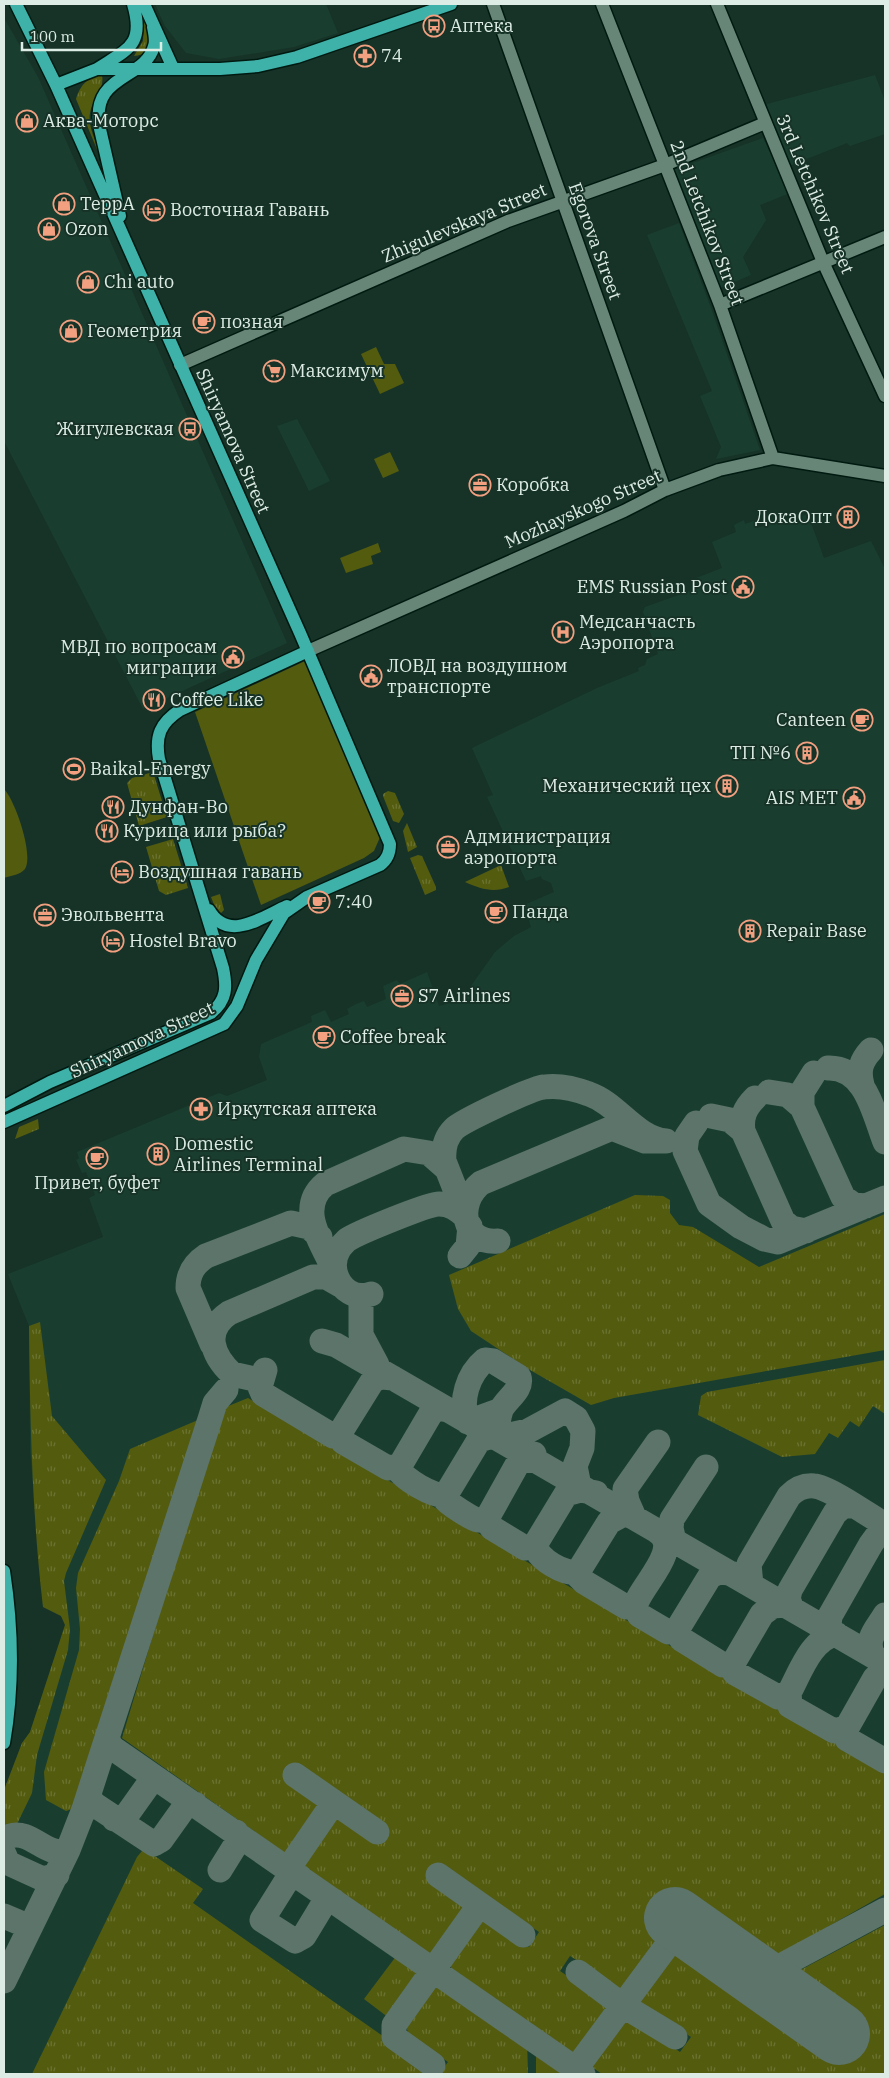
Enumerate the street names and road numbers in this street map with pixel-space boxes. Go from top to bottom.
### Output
street label: 3rd Letchikov Street [771,110,860,277]
street label: 2nd Letchikov Street [665,137,750,309]
street label: Zhigulevskaya Street [378,177,550,268]
street label: Egorova Street [564,179,627,303]
street label: Shiryamova Street [191,365,276,517]
street label: Mozhayskogo Street [501,464,665,553]
street label: Shiryamova Street [66,996,217,1083]

